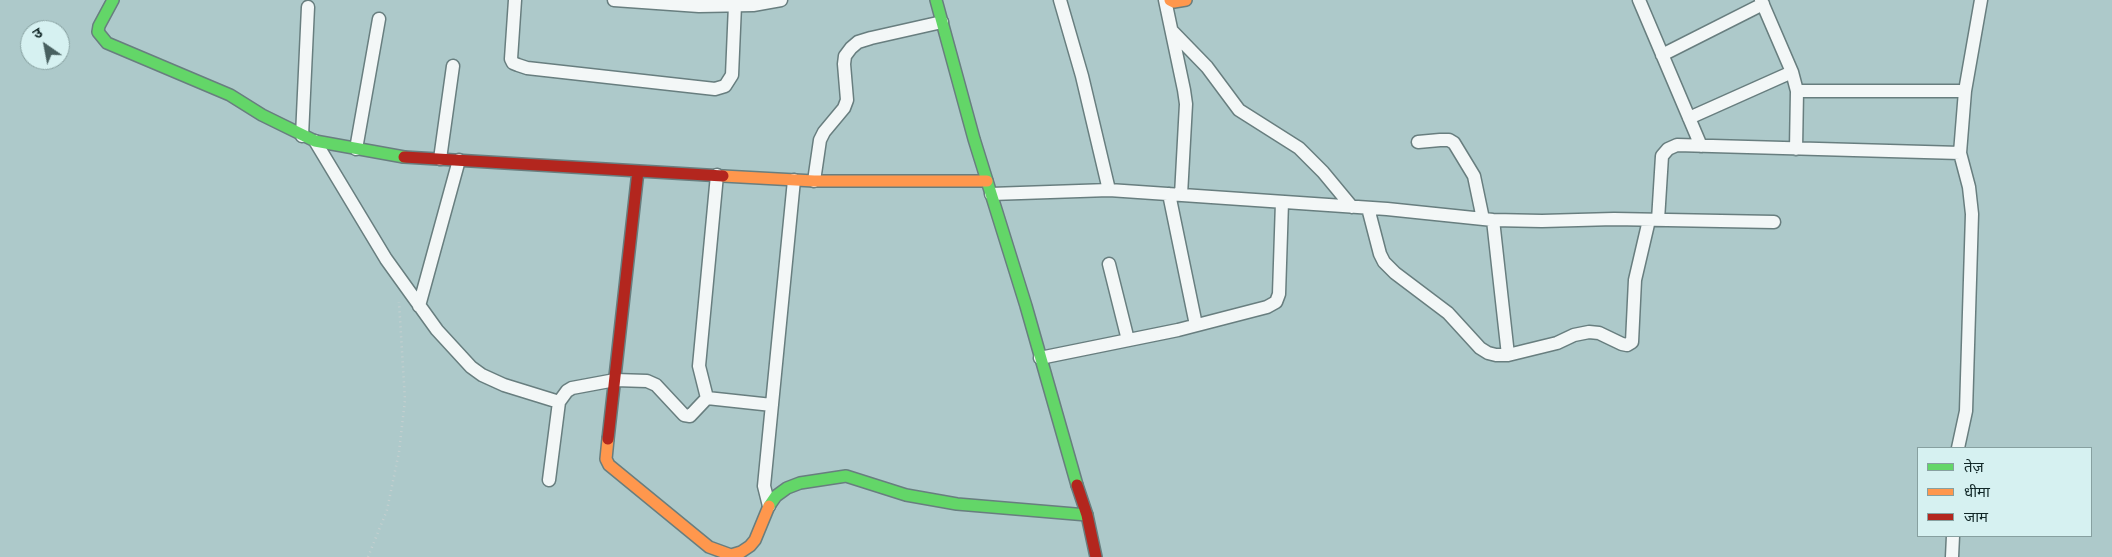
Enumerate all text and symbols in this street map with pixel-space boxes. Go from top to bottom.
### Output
north arrow [20,20,70,70]
text: उ [28,23,46,44]
legend [1917,447,2092,537]
text: तेज़ [1964,456,1984,478]
text: धीमा [1964,481,1990,503]
text: जाम [1964,506,1988,528]

